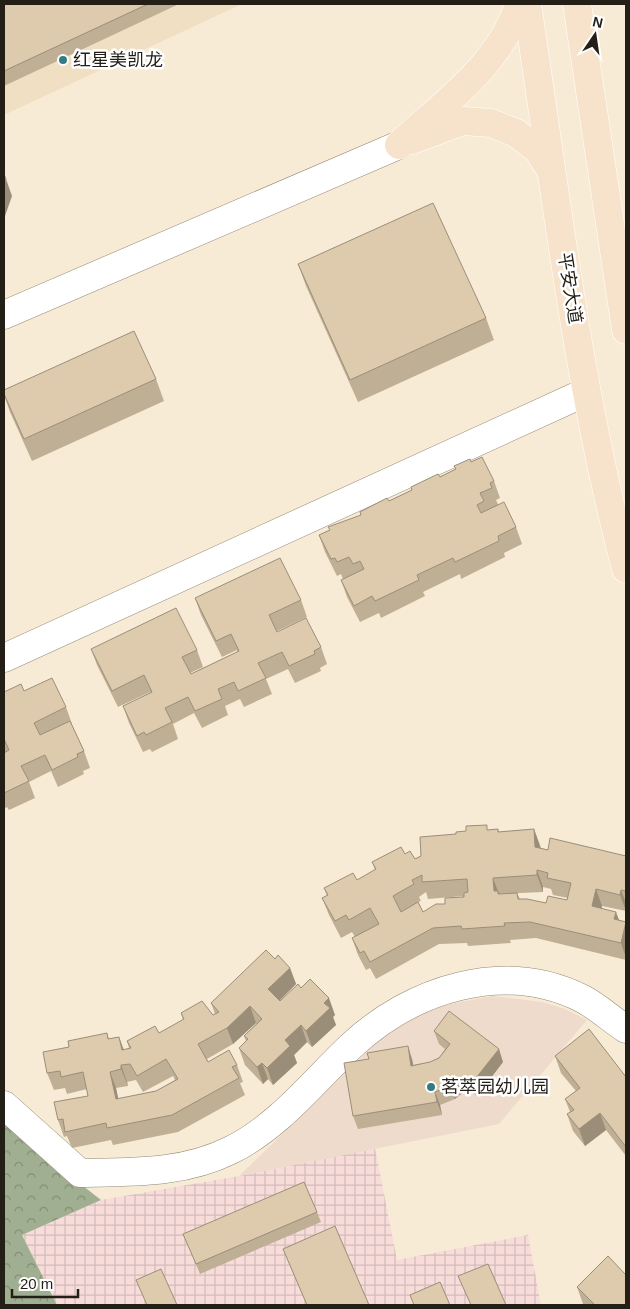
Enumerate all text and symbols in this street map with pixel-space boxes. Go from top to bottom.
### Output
north arrow [570,10,620,60]
text: N [591,13,605,31]
place label: 红星美凯龙 [73,50,163,70]
marker: 红星美凯龙 [57,54,69,66]
street label: 平安大道 [554,251,586,325]
place label: 茗萃园幼儿园 [441,1077,549,1097]
marker: 茗萃园幼儿园 [425,1081,437,1093]
scale bar [12,1266,79,1298]
text: 20 m [20,1275,53,1292]

